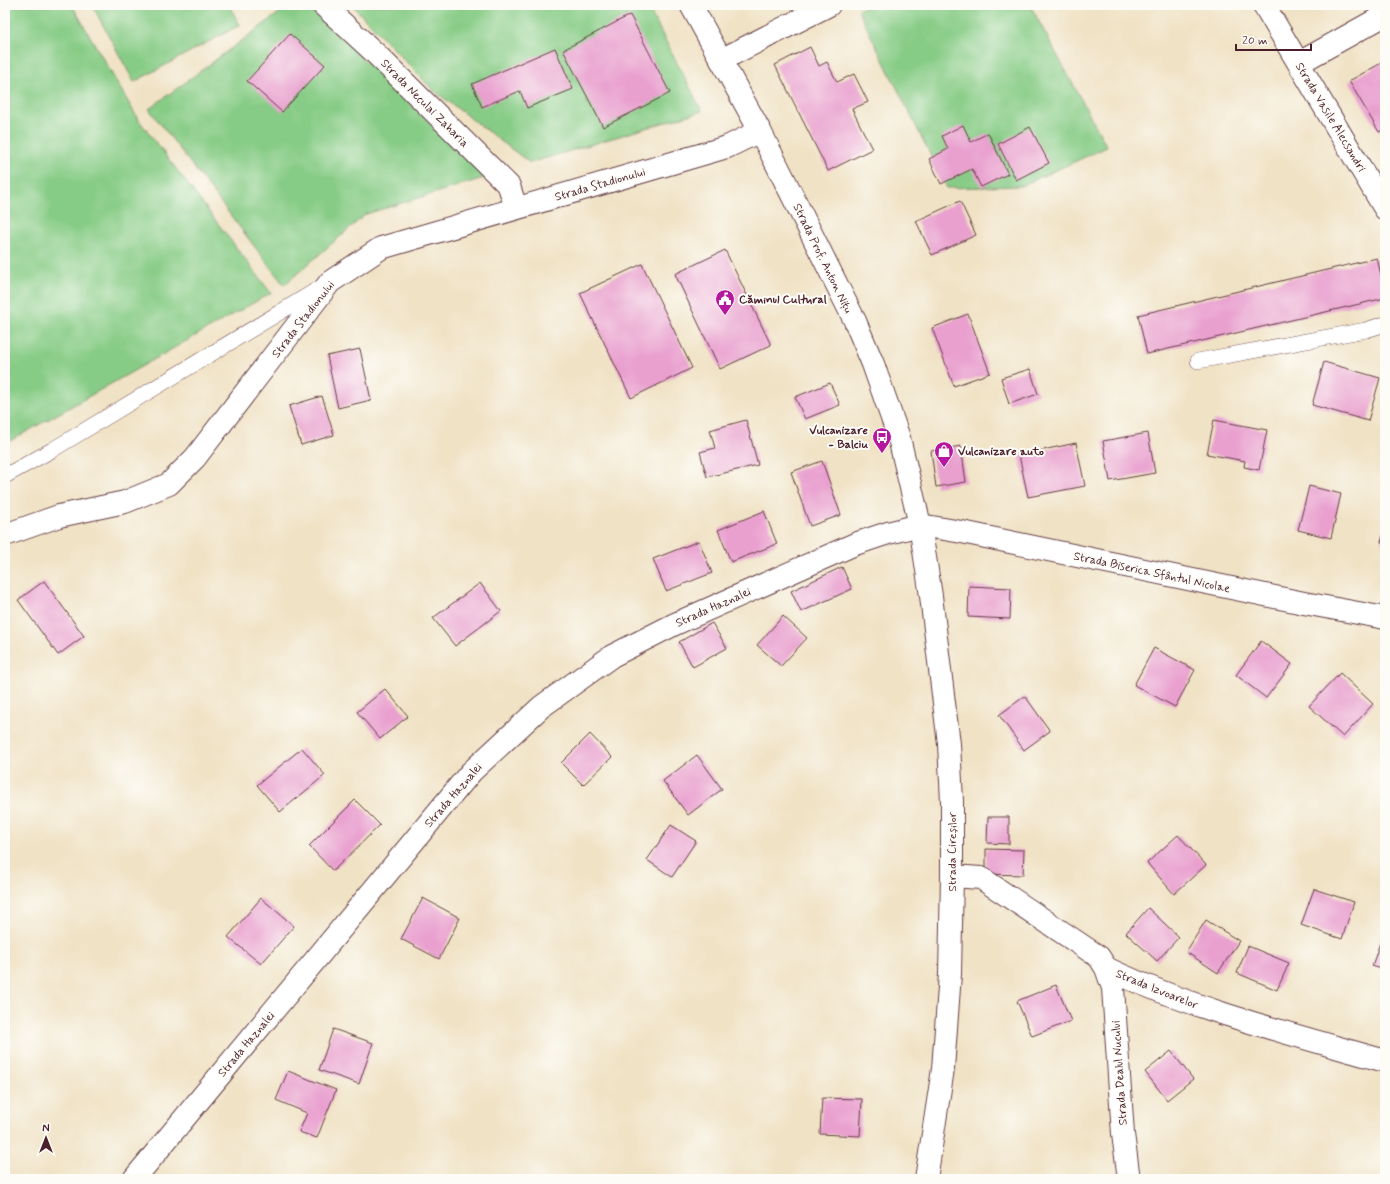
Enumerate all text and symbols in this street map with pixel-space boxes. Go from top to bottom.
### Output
scale bar [1236,26,1311,52]
text: 20 m [1242,33,1268,49]
street label: Strada Neculai Zaharia [377,56,472,151]
street label: Strada Vasile Alecsandri [1291,60,1369,175]
street label: Strada Stadionului [553,164,648,206]
street label: Strada Prof. Anton Nițu [789,201,856,317]
street label: Strada Stadionului [269,278,339,361]
public building icon: Căminul Cultural [714,288,736,316]
place label: Căminul Cultural [739,292,827,308]
place label: Vulcanizare - Balciu [809,423,869,453]
bus stop icon: Vulcanizare - Balciu [871,426,893,454]
shop icon: Vulcanizare auto [933,440,955,468]
place label: Vulcanizare auto [958,444,1044,460]
street label: Strada Biserica Sfântul Nicolae [1072,549,1232,597]
street label: Strada Haznalei [673,584,754,632]
street label: Strada Haznalei [421,760,486,831]
street label: Strada Cireșilor [945,812,961,892]
street label: Strada Izvoarelor [1113,966,1200,1014]
street label: Strada Haznalei [215,1009,279,1081]
street label: Strada Dealul Nucului [1108,1020,1132,1126]
north arrow [26,1118,66,1158]
text: N [42,1122,50,1136]

